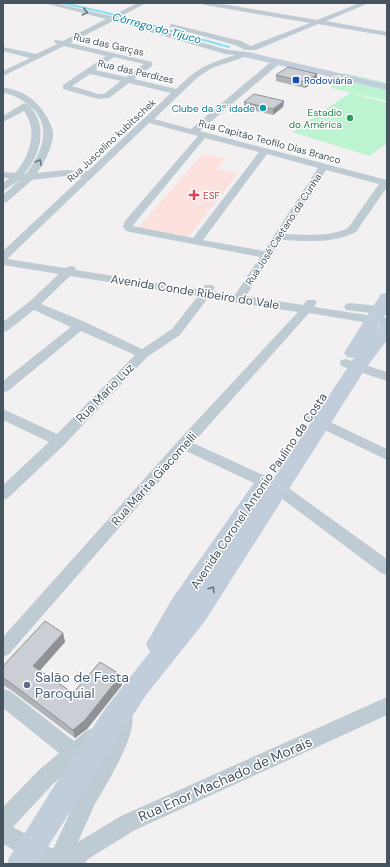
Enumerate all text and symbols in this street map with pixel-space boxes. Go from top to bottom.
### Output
one-way arrow [81,7,88,16]
water label: Córrego do Tijuco [111,9,203,47]
street label: Rua das Garças [72,30,145,59]
street label: Rua das Perdizes [97,56,175,87]
place label: Rodoviária [304,74,352,87]
marker: Rodoviária [291,75,301,85]
street label: Rua Juscelino kubitschek [64,96,158,185]
place label: Clube da 3º idade [172,102,255,115]
marker: Clube da 3º idade [258,103,268,113]
place label: Estadio do América [289,106,342,131]
marker: Estadio do América [345,113,355,123]
street label: Rua Capitão Teofilo Dias Branco [197,116,342,167]
one-way arrow [35,159,42,166]
street label: Rua José Caetano da Cunha [243,171,324,287]
marker: ESF [188,189,200,201]
place label: ESF [203,189,220,202]
street label: Avenida Conde Ribeiro do Vale [110,271,281,313]
street label: Rua Mario Luz [73,360,137,426]
street label: Avenida Coronel Antonio Paulino da Costa [187,390,331,592]
street label: Rua Marita Giacomelli [108,429,200,529]
one-way arrow [207,587,214,594]
place label: Salão de Festa Paroquial [35,668,129,702]
marker: Salão de Festa Paroquial [22,680,32,690]
street label: Rua Enor Machado de Morais [135,732,315,826]

